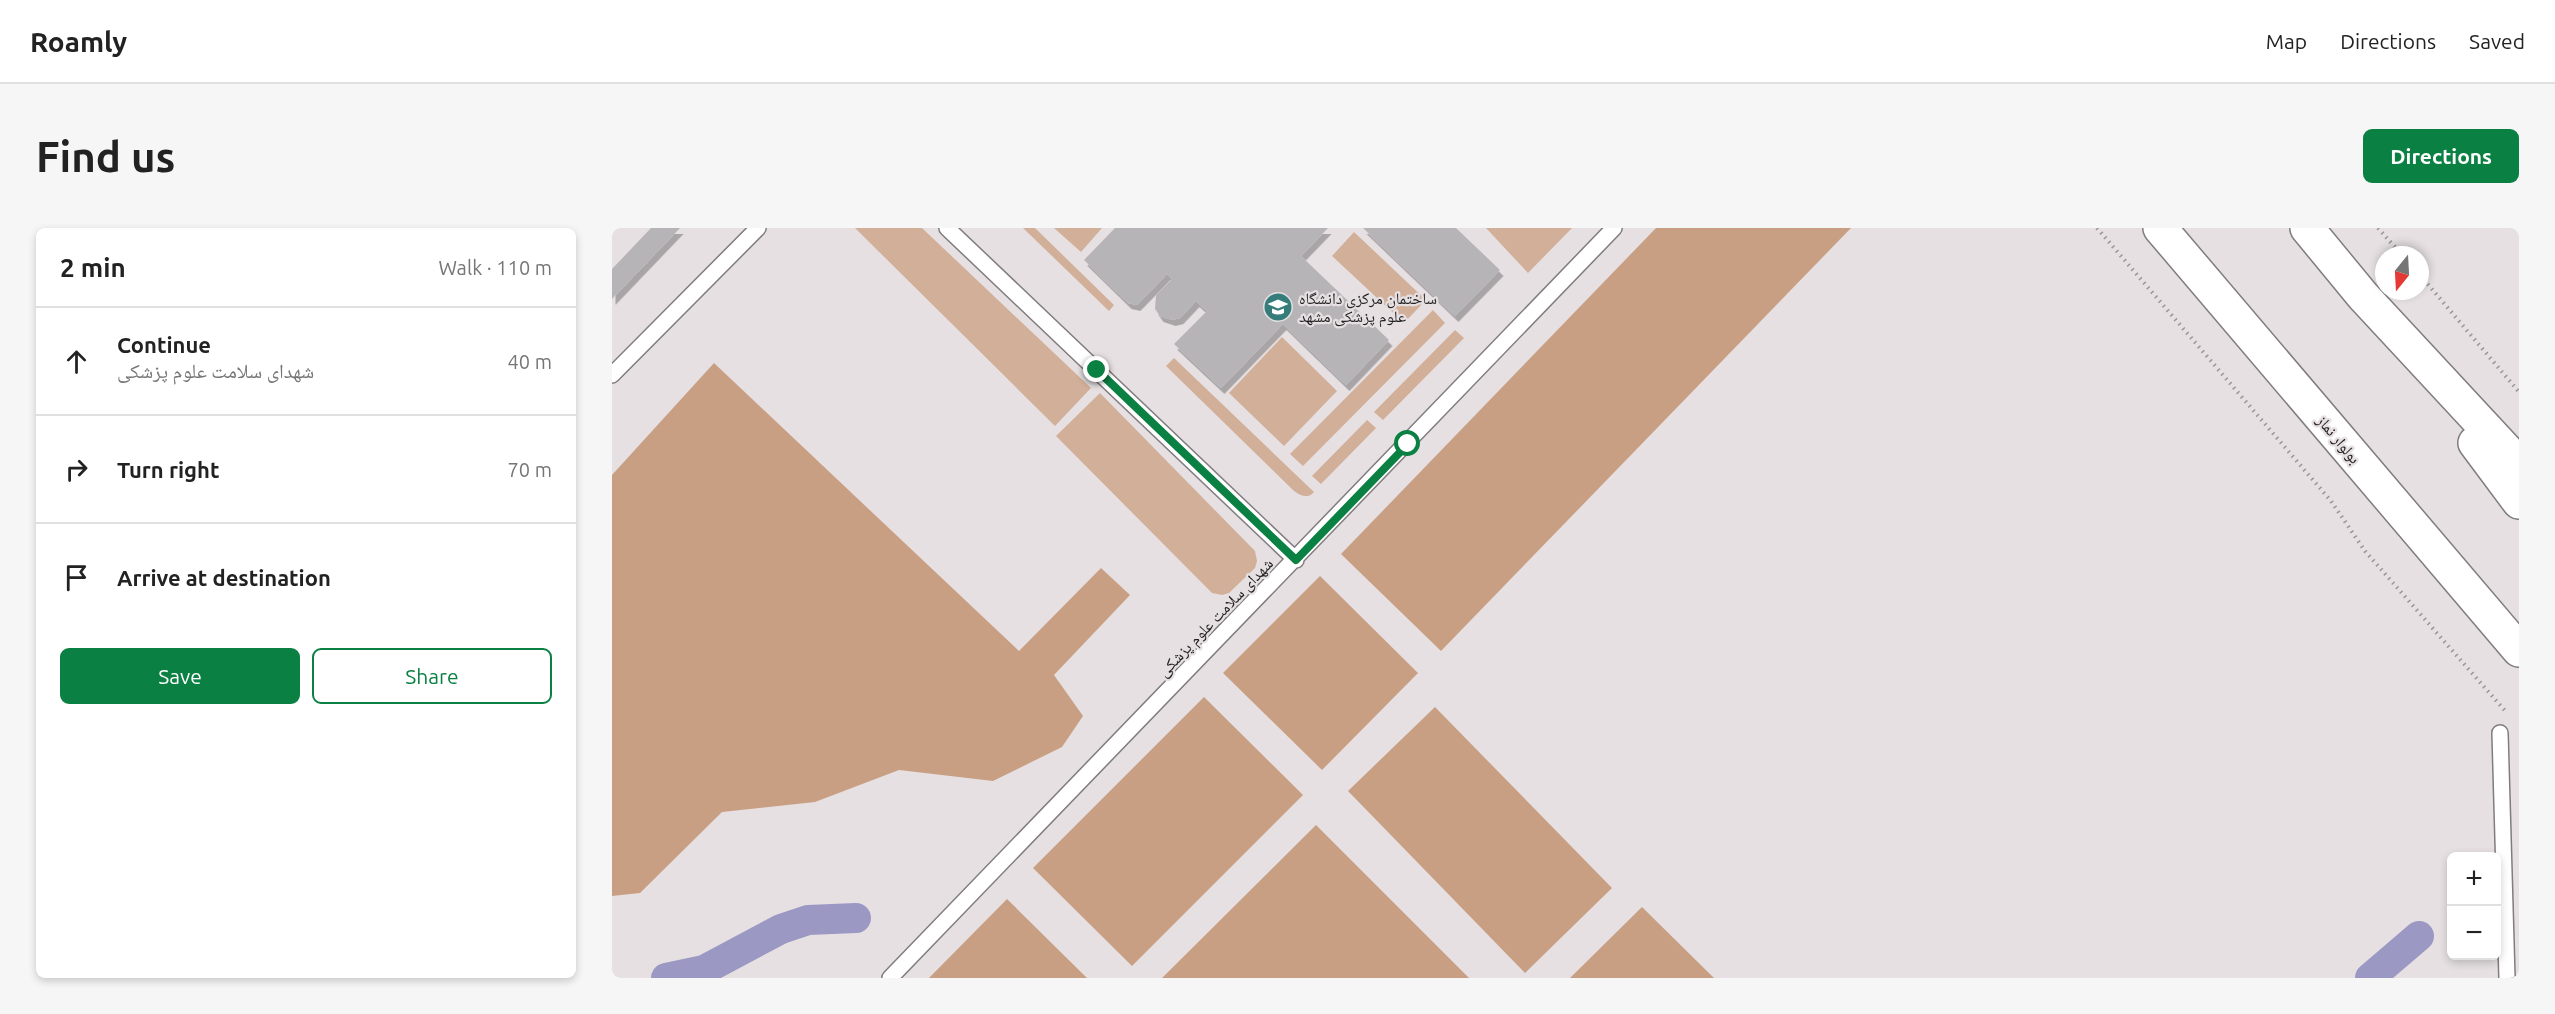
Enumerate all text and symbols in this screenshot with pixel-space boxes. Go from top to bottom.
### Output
text: Roamly [30,26,127,57]
text: Map [2266,29,2307,53]
text: Directions [2340,29,2436,53]
text: Saved [2469,29,2525,53]
button: Directions [2363,129,2519,183]
text: Find us [36,133,175,180]
north arrow [2375,246,2429,300]
text: 2 min [60,253,126,282]
text: Walk · 110 m [439,256,552,279]
place label: ساختمان مرکزی دانشگاه علوم پزشکی مشهد [1299,289,1437,327]
school or university icon: ساختمان مرکزی دانشگاه علوم پزشکی مشهد [1262,291,1294,323]
text: Continue [117,332,211,357]
icon: ahead [60,345,93,378]
text: 40 m [508,350,552,373]
route end [1083,356,1109,382]
text: شهدای سلامت علوم پزشکی [117,359,314,382]
street label: بولوار نماز [2312,410,2364,468]
route start [1394,430,1420,456]
icon: right [60,453,93,486]
text: Turn right [117,457,219,482]
text: 70 m [508,458,552,481]
street label: شهدای سلامت علوم پزشکی [1154,554,1278,681]
icon: arrive [60,561,93,594]
text: Arrive at destination [117,565,331,590]
button: Save [60,648,300,704]
button: Share [312,648,552,704]
map controls [2447,852,2501,960]
button: + [2447,852,2501,906]
button: − [2447,906,2501,960]

